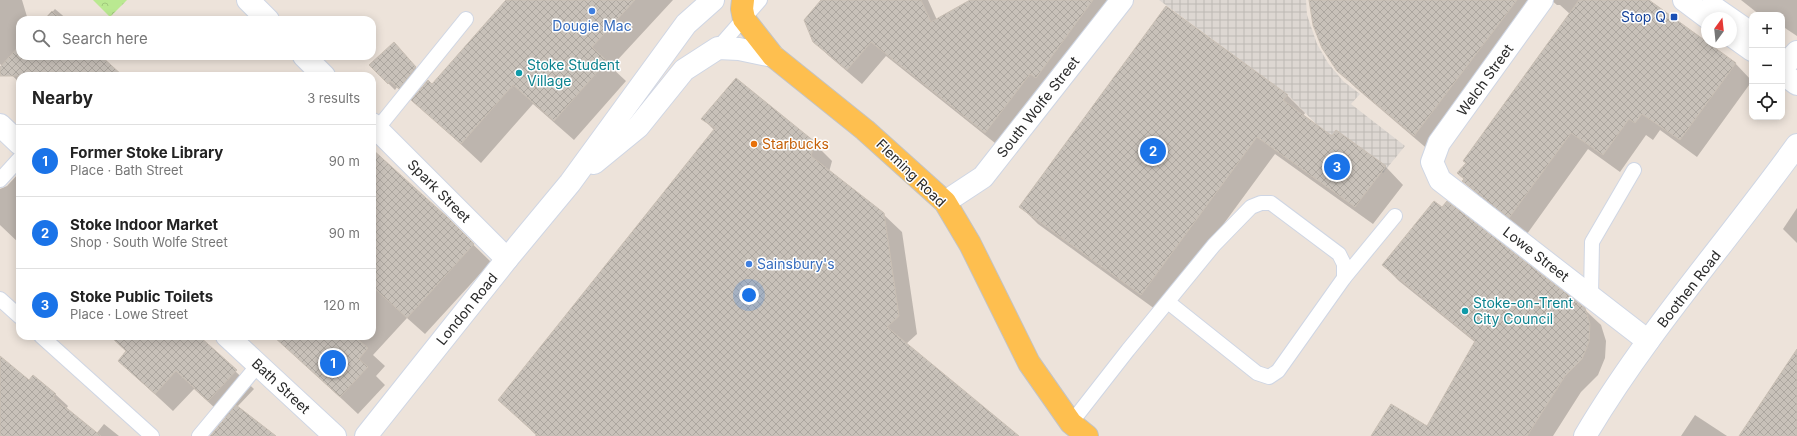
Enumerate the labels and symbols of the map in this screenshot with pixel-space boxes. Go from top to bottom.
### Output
marker: Dougie Mac [587,6,597,16]
place label: Stop Q [1621,8,1666,25]
marker: Stop Q [1669,12,1679,22]
north arrow [1701,12,1737,48]
place label: Dougie Mac [552,17,632,34]
street label: Welch Street [1453,40,1517,119]
street label: South Wolfe Street [993,52,1083,161]
place label: Stoke Student Village [527,56,620,89]
marker: Stoke Student Village [514,68,524,78]
place label: Starbucks [762,135,829,152]
street label: Fleming Road [873,135,950,210]
pin: 2 [1140,136,1166,166]
marker: Starbucks [749,139,759,149]
pin: 3 [1324,152,1350,182]
street label: Spark Street [404,156,475,226]
street label: Lowe Street [1500,223,1573,285]
street label: Boothen Road [1653,247,1724,331]
place label: Sainsbury's [757,255,835,272]
marker: Sainsbury's [744,259,754,269]
street label: London Road [432,269,501,348]
your location [739,285,759,305]
place label: Stoke-on-Trent City Council [1473,294,1574,327]
marker: Stoke-on-Trent City Council [1460,306,1470,316]
pin: 1 [320,348,346,378]
street label: Bath Street [249,354,314,417]

